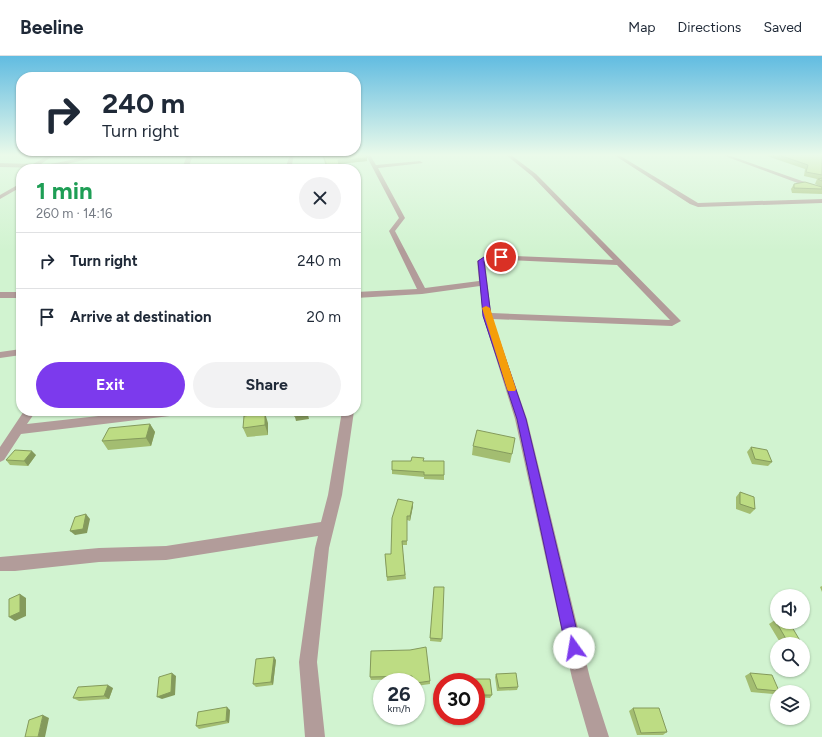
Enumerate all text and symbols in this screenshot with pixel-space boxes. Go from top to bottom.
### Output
text: Beeline [20,16,84,39]
text: Map [628,19,656,36]
text: Directions [678,19,741,36]
text: Saved [763,19,802,36]
text: 240 m [102,86,185,120]
icon: right [36,88,88,140]
text: Turn right [102,120,179,142]
text: 1 min [36,176,93,205]
button: close [299,177,341,219]
text: 260 m · 14:16 [36,206,112,221]
pin [484,240,518,274]
icon: arrive [490,246,512,268]
icon: right [36,250,58,272]
text: Turn right [70,252,138,270]
text: 240 m [297,252,341,270]
icon: arrive [36,306,58,328]
text: Arrive at destination [70,308,211,326]
text: 20 m [307,308,341,326]
button: Exit [36,362,185,408]
button: Share [193,362,341,408]
map controls [770,589,810,725]
button: sound [770,589,810,629]
position arrow [553,627,595,669]
button: search [770,637,810,677]
speed limit sign: 30 [433,673,485,725]
text: 26 [387,682,411,706]
button: layers [770,685,810,725]
text: km/h [388,702,410,715]

